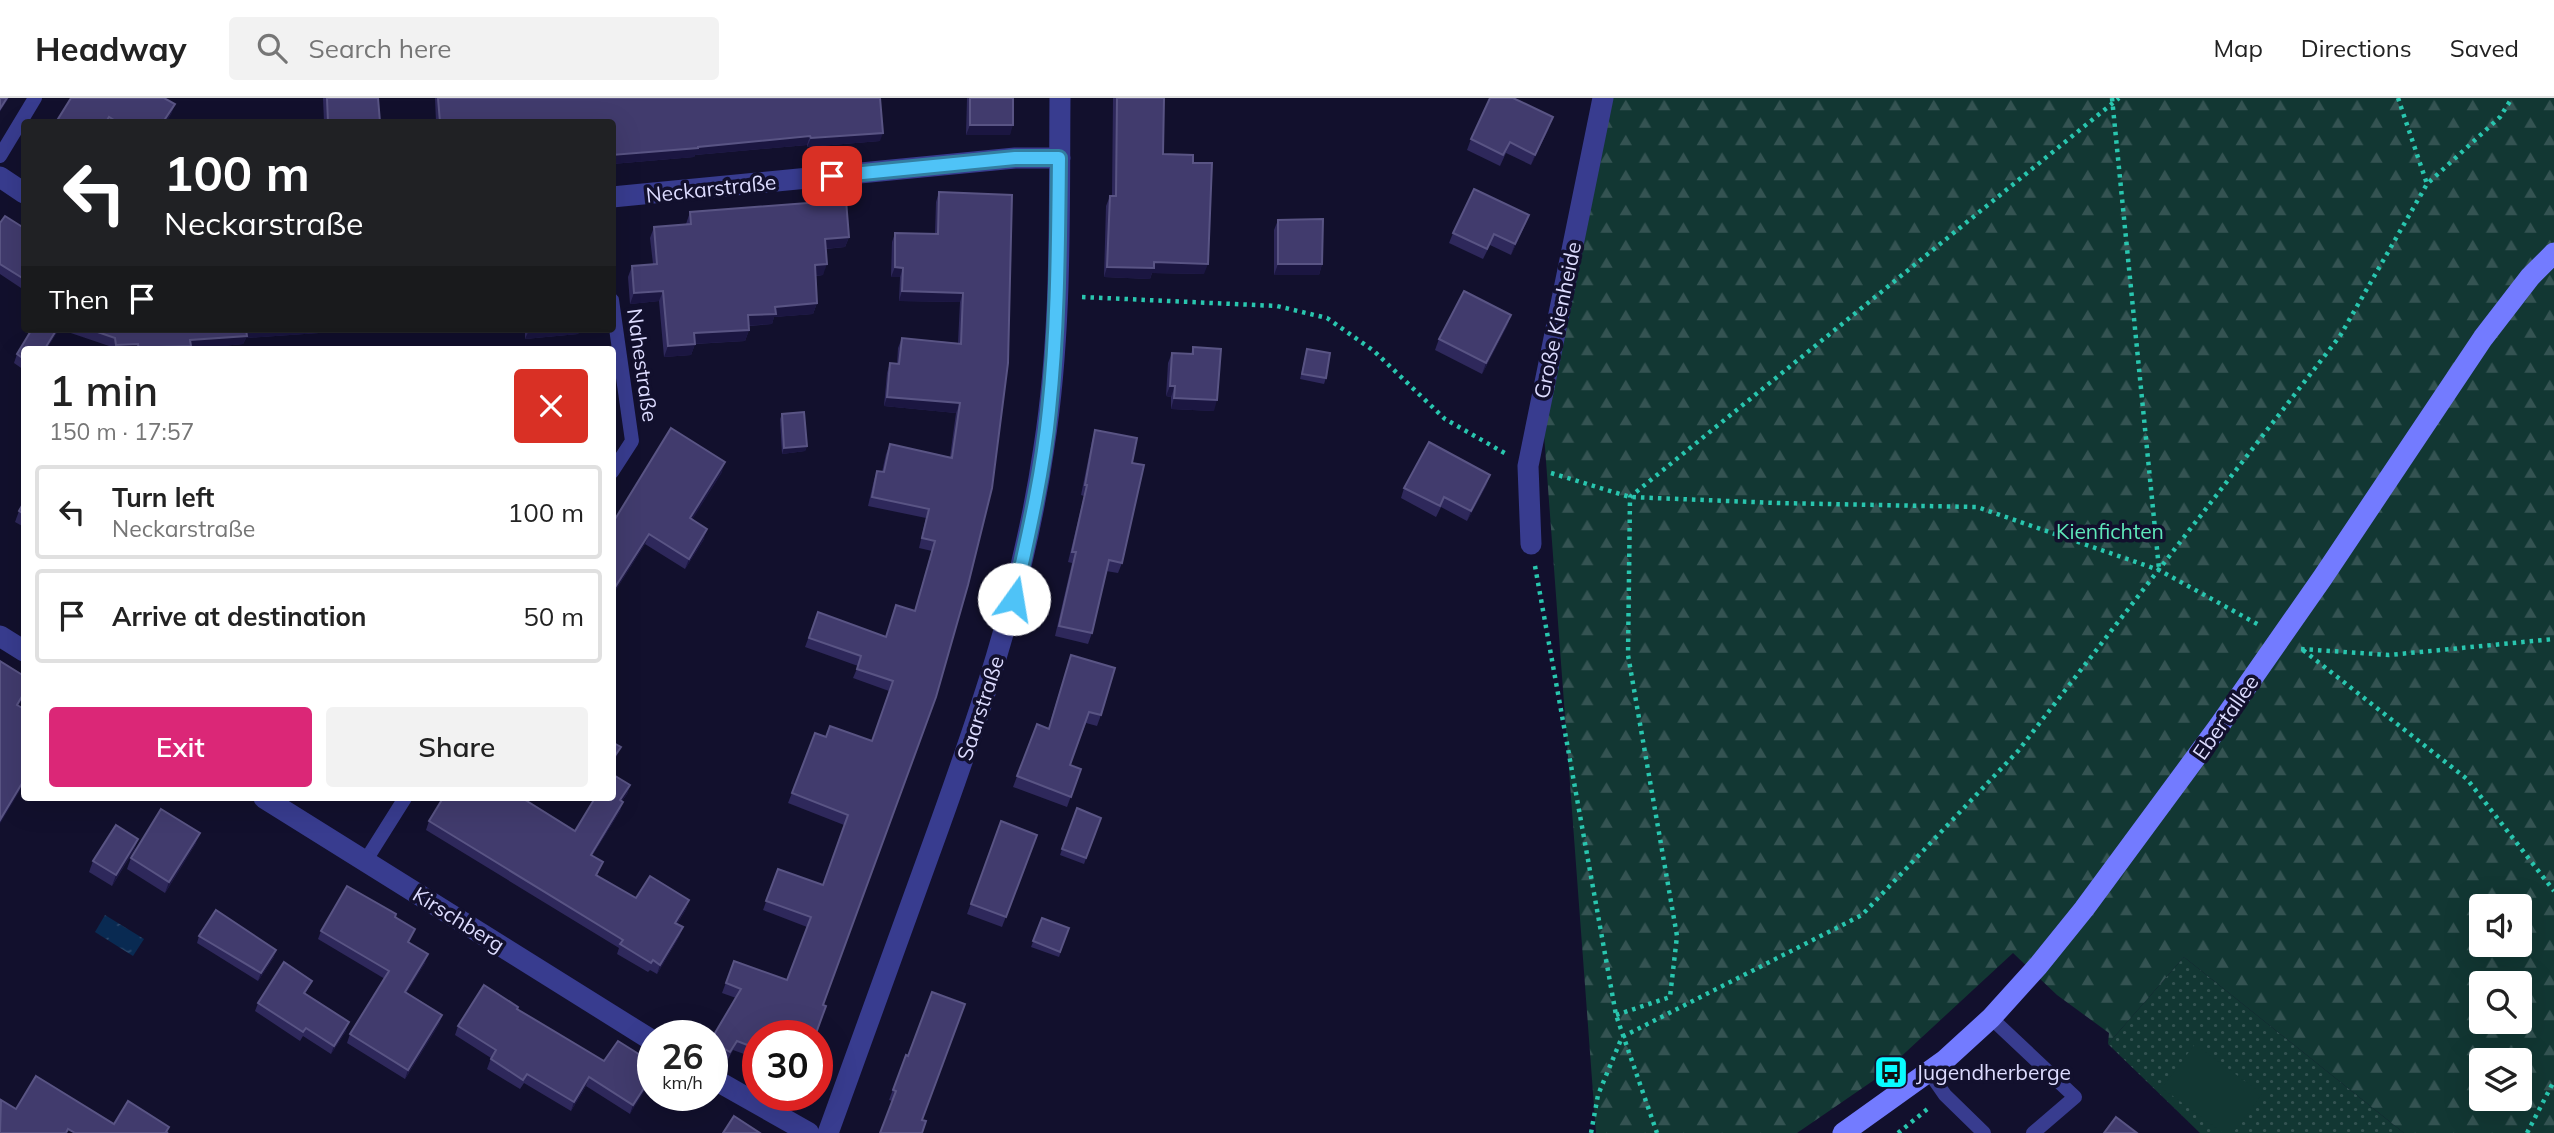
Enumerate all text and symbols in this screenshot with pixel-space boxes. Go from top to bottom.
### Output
search box [229,17,719,80]
text: Headway [35,28,187,69]
icon: search [253,29,291,67]
text: Search here [309,32,451,65]
text: Map [2213,33,2263,63]
text: Directions [2301,33,2412,63]
text: Saved [2450,33,2519,63]
text: 100 m [164,142,310,203]
pin [802,146,862,206]
icon: left [49,147,140,238]
icon: arrive [813,157,851,195]
street label: Neckarstraße [645,168,777,208]
text: Neckarstraße [164,203,363,243]
street label: Große Kienheide [1528,239,1586,401]
icon: arrive [123,280,161,318]
text: Then [49,283,109,316]
street label: Nahestraße [622,306,664,424]
text: 1 min [49,364,158,417]
button: close [514,369,588,443]
text: 150 m · 17:57 [49,417,194,446]
text: Turn left [112,481,214,514]
icon: left [53,493,91,531]
text: 100 m [508,496,584,529]
text: Neckarstraße [112,514,255,543]
park label: Kienfichten [2056,518,2164,544]
position arrow [977,562,1051,636]
icon: arrive [53,597,91,635]
text: Arrive at destination [112,600,367,633]
text: 50 m [523,600,584,633]
street label: Saarstraße [951,652,1009,764]
street label: Ebertallee [2186,670,2264,764]
button: Exit [49,707,312,787]
button: Share [326,707,588,787]
street label: Kirschberg [408,881,510,957]
map controls [2469,894,2532,1111]
button: sound [2469,894,2532,957]
button: search [2469,971,2532,1034]
speed limit sign: 30 [742,1020,833,1111]
text: 26 [661,1034,704,1078]
button: layers [2469,1048,2532,1111]
bus stop icon: Jugendherberge [1872,1053,1910,1091]
place label: Jugendherberge [1916,1059,2071,1085]
text: km/h [662,1071,703,1094]

